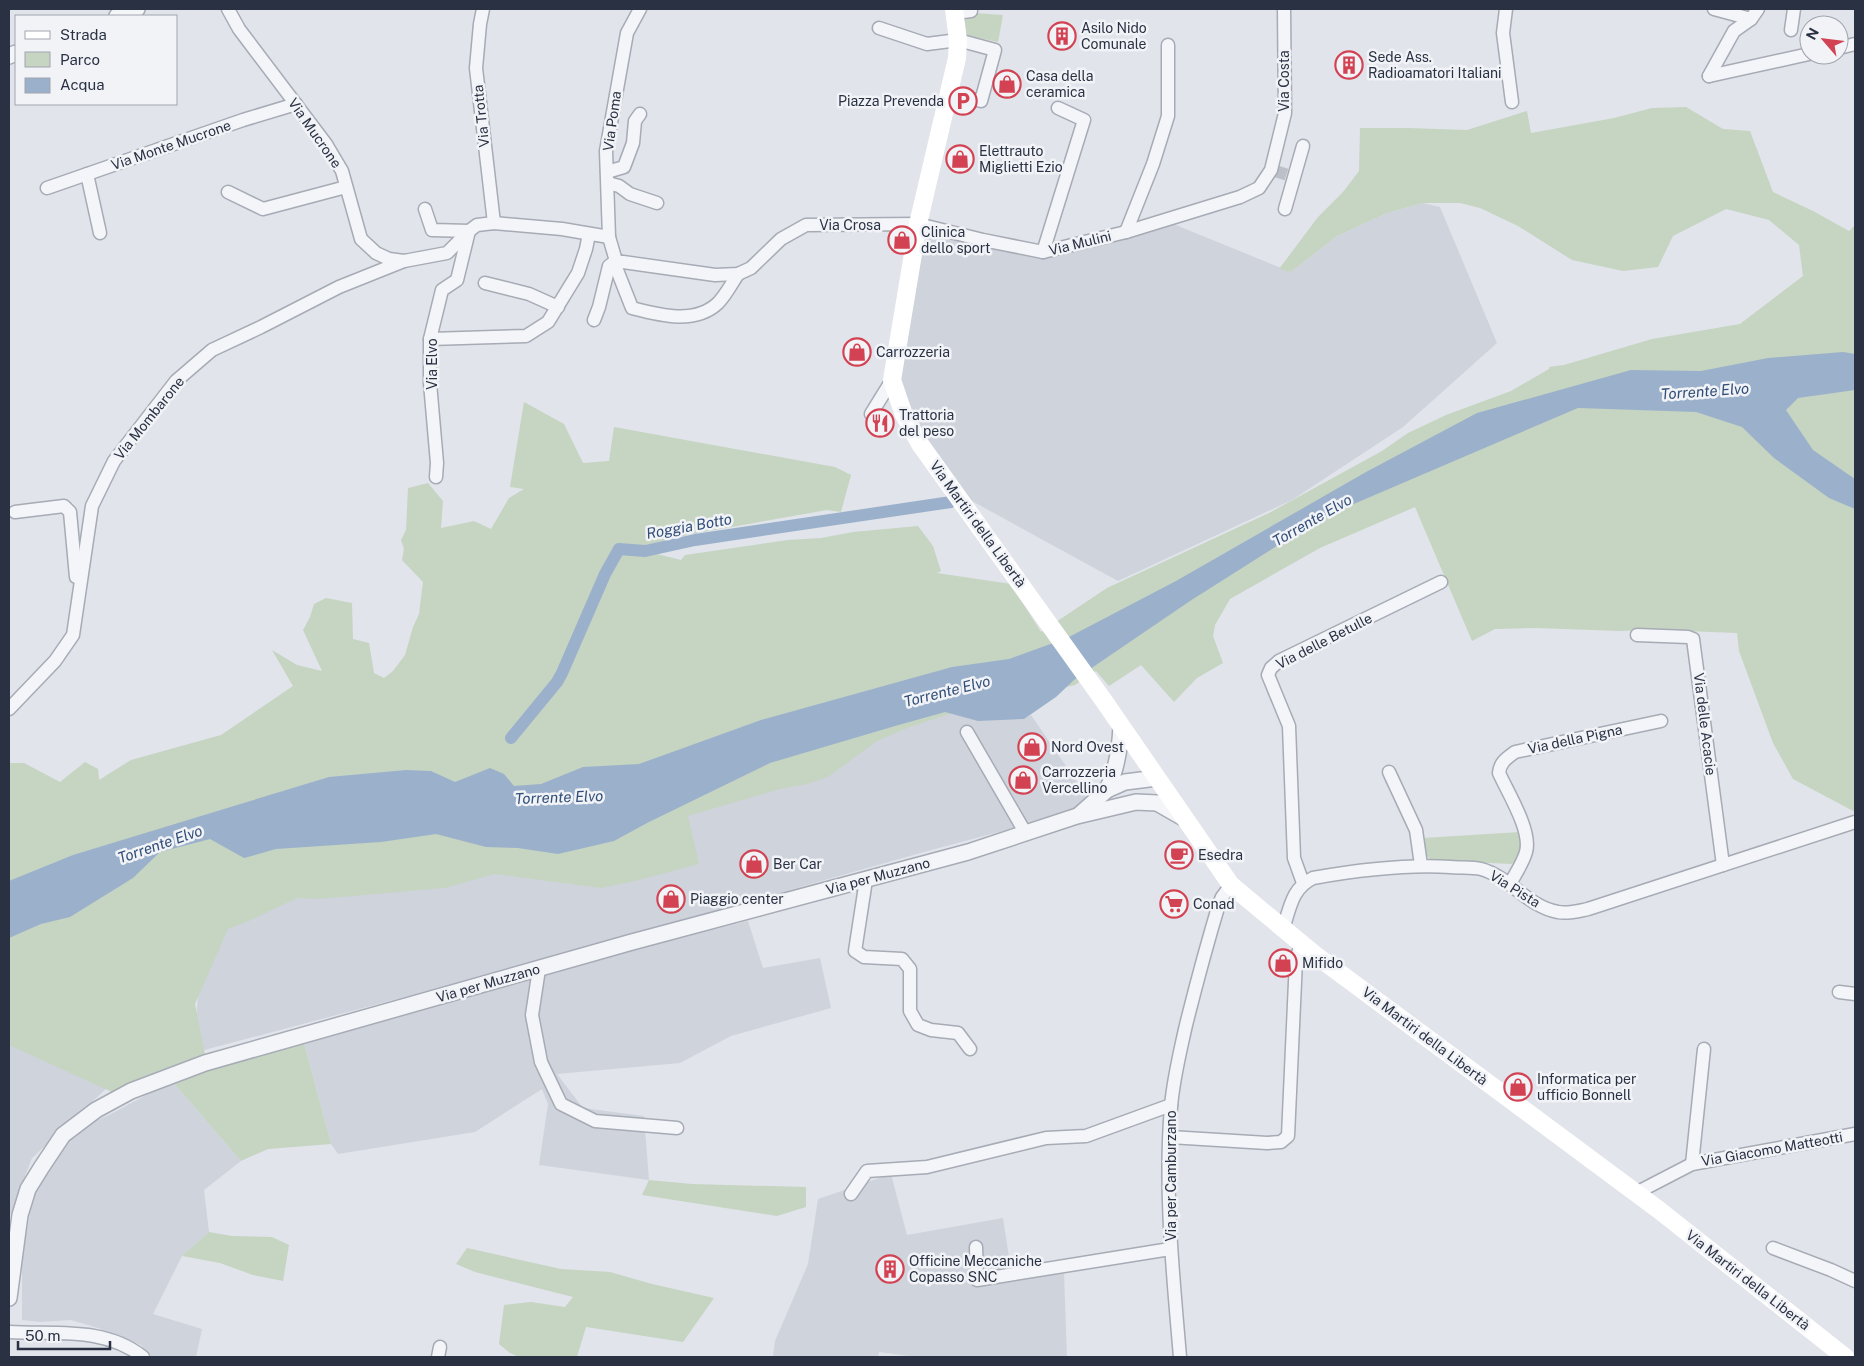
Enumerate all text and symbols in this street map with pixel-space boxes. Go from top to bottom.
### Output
legend [15,15,178,105]
north arrow [1799,15,1849,65]
place label: Asilo Nido Comunale [1081,20,1147,52]
building icon: Asilo Nido Comunale [1047,21,1077,51]
text: N [1803,25,1822,42]
text: Strada [60,26,107,43]
place label: Sede Ass. Radioamatori Italiani [1368,49,1502,81]
street label: Via Costa [1276,50,1292,112]
building icon: Sede Ass. Radioamatori Italiani [1334,50,1364,80]
text: Parco [60,51,100,68]
place label: Casa della ceramica [1026,68,1094,100]
shop icon: Casa della ceramica [992,69,1022,99]
text: Acqua [60,76,105,93]
street label: Via Trotta [470,84,492,148]
parking icon: Piazza Prevenda [948,86,978,116]
street label: Via Poma [600,90,624,152]
place label: Piazza Prevenda [838,93,944,109]
street label: Via Mucrone [285,95,345,171]
street label: Via Monte Mucrone [109,117,233,173]
place label: Elettrauto Miglietti Ezio [979,143,1063,175]
shop icon: Elettrauto Miglietti Ezio [945,144,975,174]
street label: Via Crosa [819,217,881,233]
place label: Clinica dello sport [921,224,990,256]
shop icon: Clinica dello sport [887,225,917,255]
street label: Via Mulini [1047,228,1113,258]
shop icon: Carrozzeria [842,337,872,367]
street label: Via Elvo [424,338,440,390]
place label: Carrozzeria [876,344,950,360]
street label: Via Mombarone [111,373,187,463]
water label: Torrente Elvo [1660,379,1750,403]
place label: Trattoria del peso [899,407,954,439]
restaurant icon: Trattoria del peso [865,408,895,438]
street label: Via Martiri della Libertà [927,458,1029,590]
water label: Torrente Elvo [1269,491,1355,549]
water label: Roggia Botto [645,510,733,542]
street label: Via delle Betulle [1273,610,1375,672]
water label: Torrente Elvo [902,672,992,710]
street label: Via delle Acacie [1691,672,1719,776]
street label: Via della Pigna [1526,721,1624,757]
shop icon: Nord Ovest [1017,732,1047,762]
place label: Nord Ovest [1051,739,1124,755]
place label: Carrozzeria Vercellino [1042,764,1116,796]
shop icon: Carrozzeria Vercellino [1008,765,1038,795]
water label: Torrente Elvo [515,787,603,807]
water label: Torrente Elvo [115,822,205,866]
cafe icon: Esedra [1164,840,1194,870]
place label: Esedra [1198,847,1243,863]
shop icon: Ber Car [739,849,769,879]
street label: Via per Muzzano [824,854,932,898]
place label: Ber Car [773,856,822,872]
street label: Via Pista [1487,867,1543,911]
shop icon: Piaggio center [656,884,686,914]
supermarket icon: Conad [1159,889,1189,919]
place label: Piaggio center [690,891,784,907]
place label: Conad [1193,896,1235,912]
shop icon: Mifido [1268,948,1298,978]
place label: Mifido [1302,955,1343,971]
street label: Via per Muzzano [434,961,542,1005]
street label: Via Martiri della Libertà [1359,984,1491,1088]
place label: Informatica per ufficio Bonnell [1537,1071,1637,1103]
shop icon: Informatica per ufficio Bonnell [1503,1072,1533,1102]
street label: Via per Camburzano [1163,1110,1179,1242]
street label: Via Giacomo Matteotti [1700,1129,1844,1169]
street label: Via Martiri della Libertà [1683,1227,1813,1333]
place label: Officine Meccaniche Copasso SNC [909,1253,1042,1285]
building icon: Officine Meccaniche Copasso SNC [875,1254,905,1284]
scale bar [18,1318,110,1350]
text: 50 m [25,1327,60,1344]

